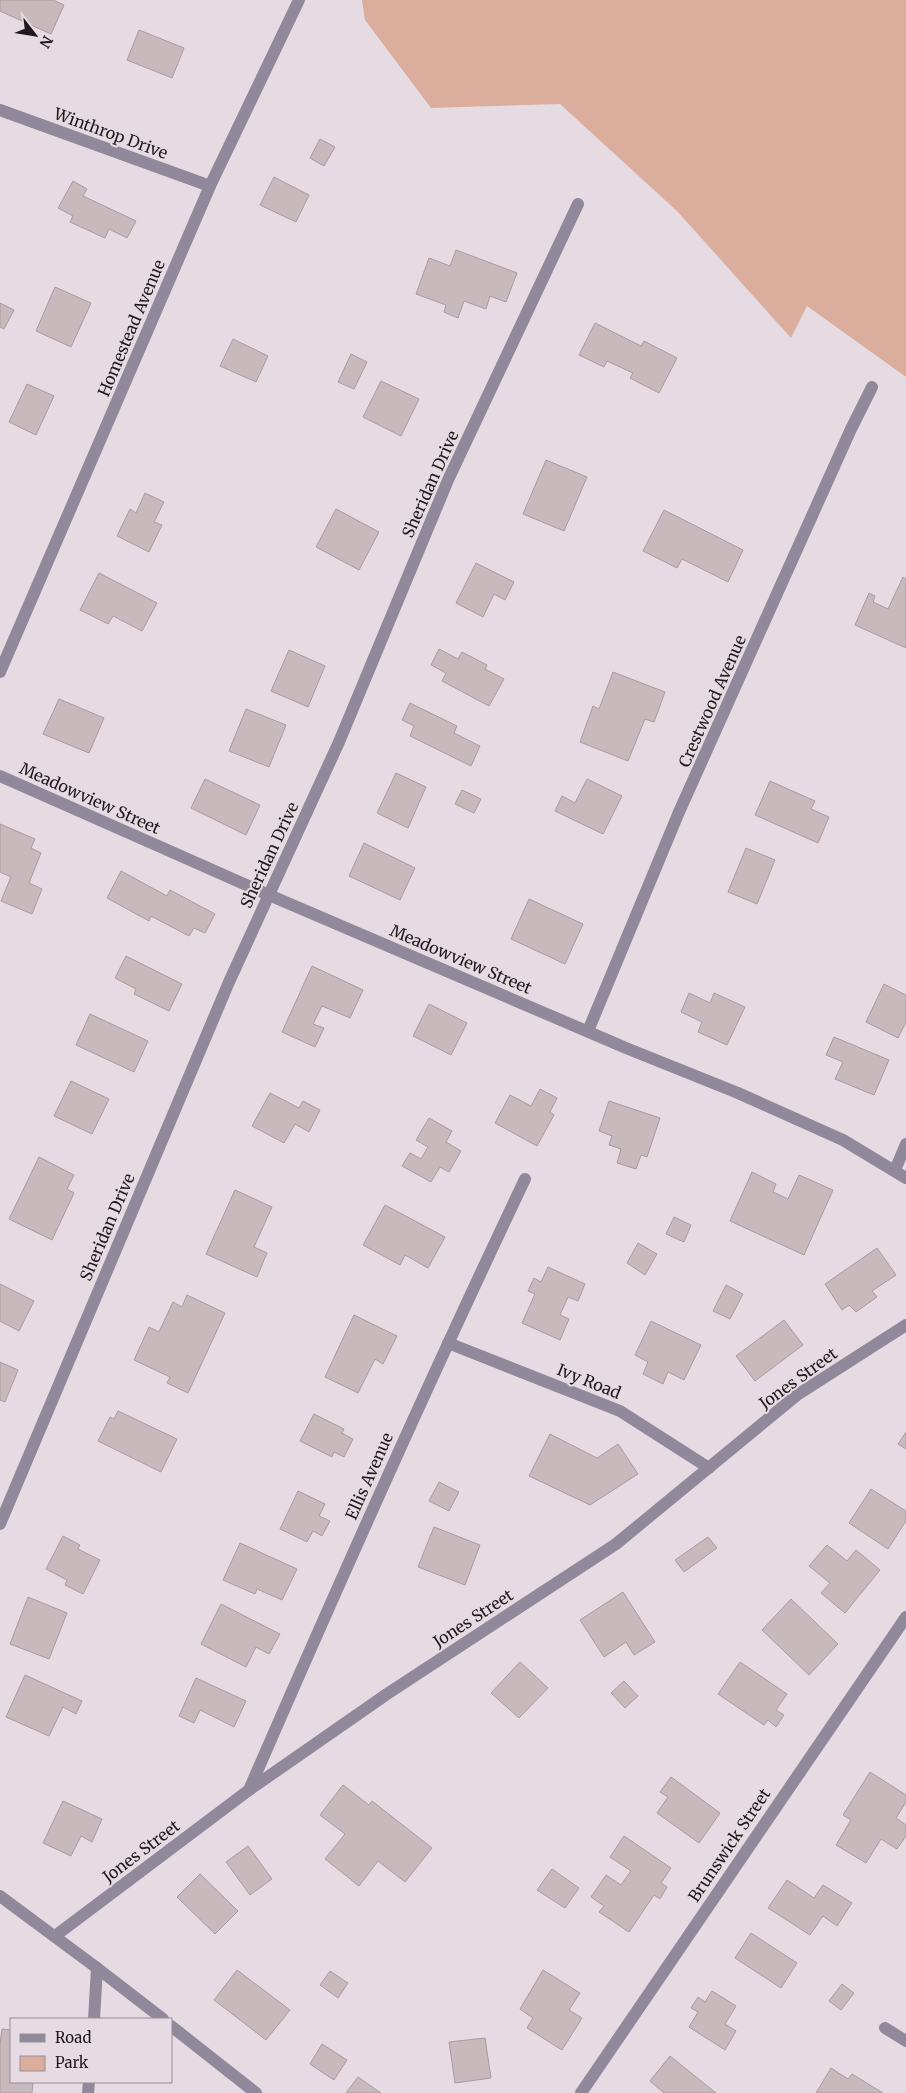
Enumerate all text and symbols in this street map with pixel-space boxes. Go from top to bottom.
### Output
north arrow [10,10,60,60]
text: N [36,32,57,51]
street label: Winthrop Drive [51,103,171,163]
street label: Homestead Avenue [93,257,169,399]
street label: Sheridan Drive [397,427,463,541]
street label: Crestwood Avenue [674,632,750,770]
street label: Meadowview Street [17,758,164,838]
street label: Sheridan Drive [236,799,302,911]
street label: Meadowview Street [387,920,535,998]
street label: Sheridan Drive [75,1170,139,1284]
street label: Jones Street [754,1343,841,1414]
street label: Ivy Road [554,1359,624,1403]
street label: Ellis Avenue [341,1429,397,1523]
street label: Jones Street [428,1584,517,1652]
street label: Brunswick Street [684,1784,775,1906]
street label: Jones Street [98,1815,184,1887]
legend [10,2018,172,2083]
text: Road [55,2028,91,2047]
text: Park [55,2053,89,2072]

